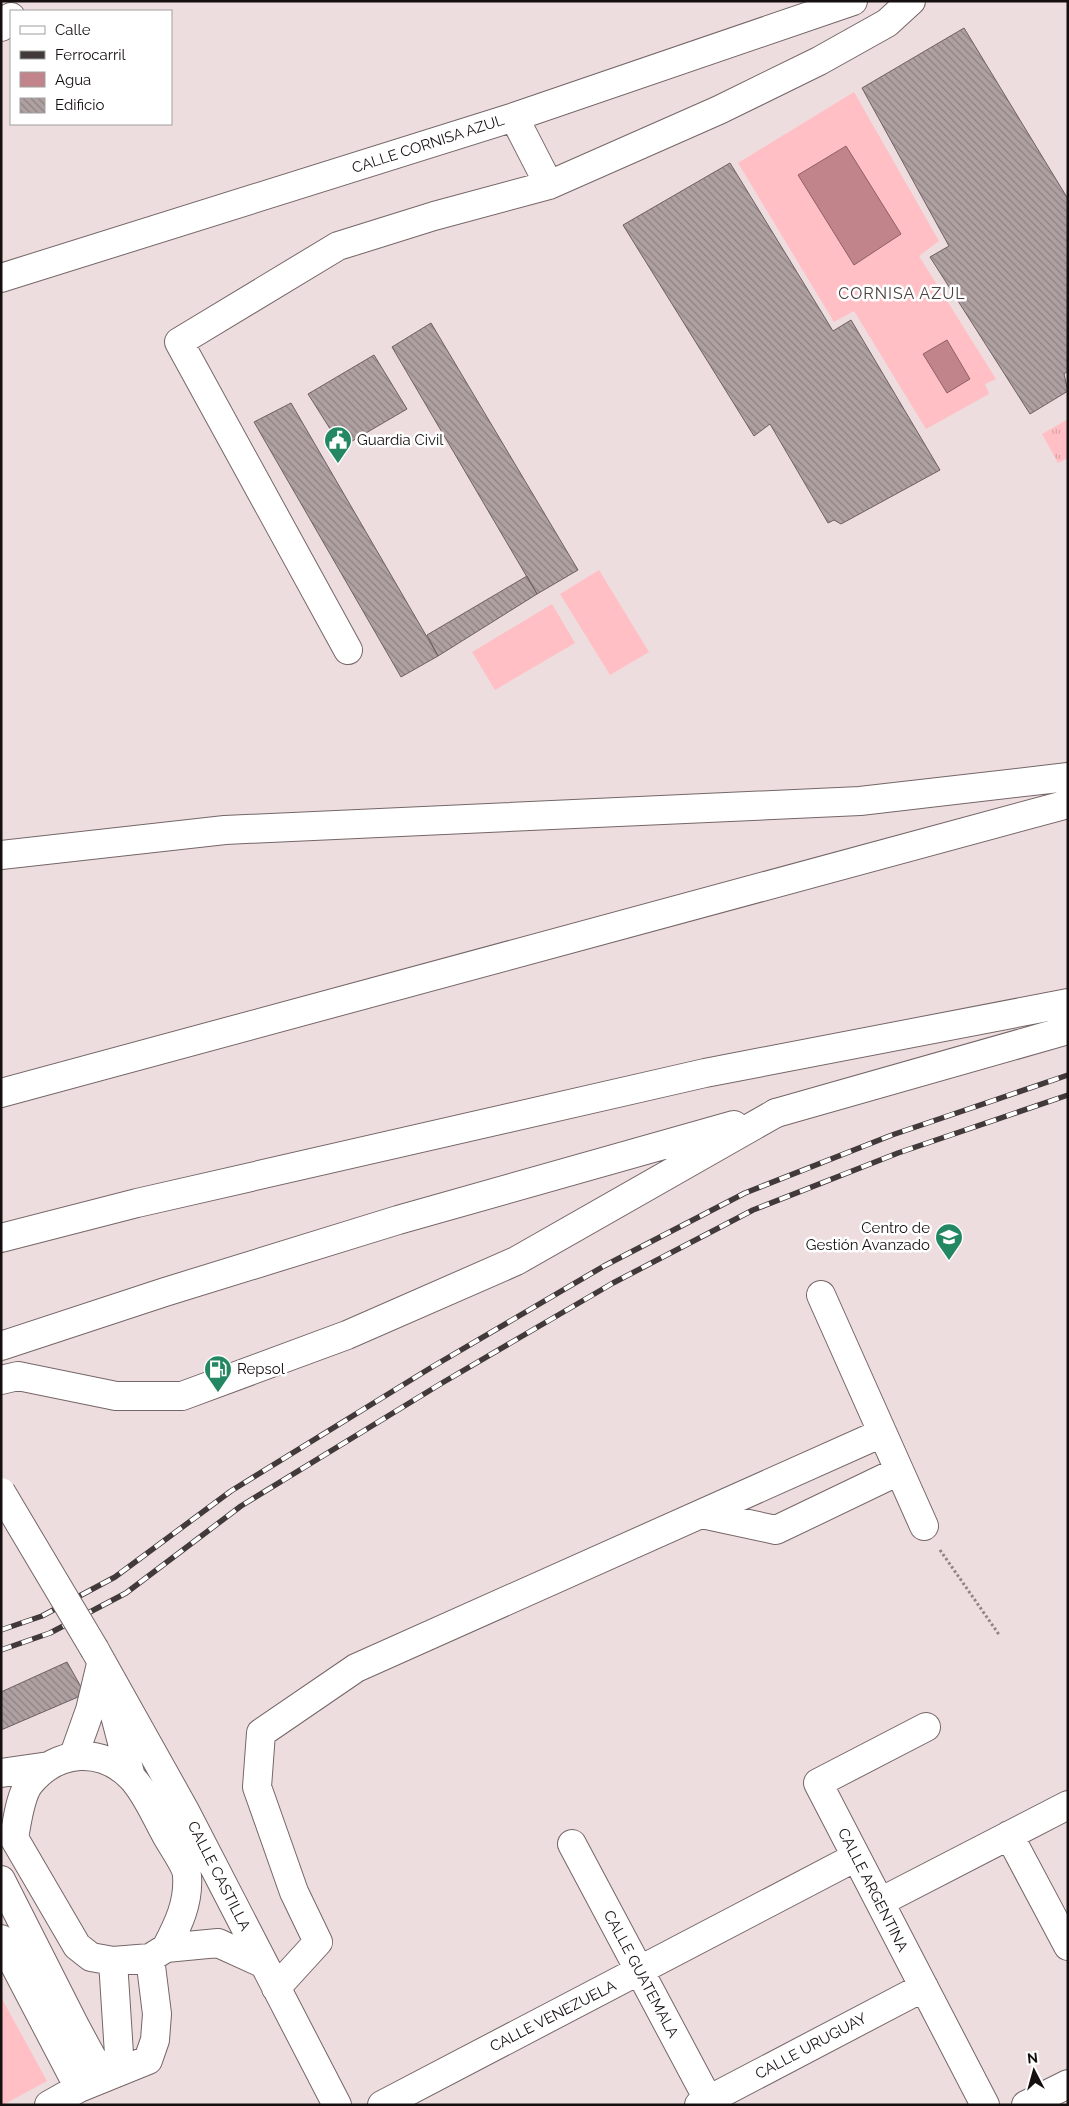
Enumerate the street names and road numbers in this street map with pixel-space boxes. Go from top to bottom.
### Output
street label: CALLE CORNISA AZUL [350,111,507,177]
street label: CALLE CASTILLA [184,1818,254,1934]
street label: CALLE ARGENTINA [834,1825,912,1955]
street label: CALLE GUATEMALA [600,1907,682,2041]
street label: CALLE VENEZUELA [487,1976,619,2056]
street label: CALLE URUGUAY [752,2009,870,2083]

